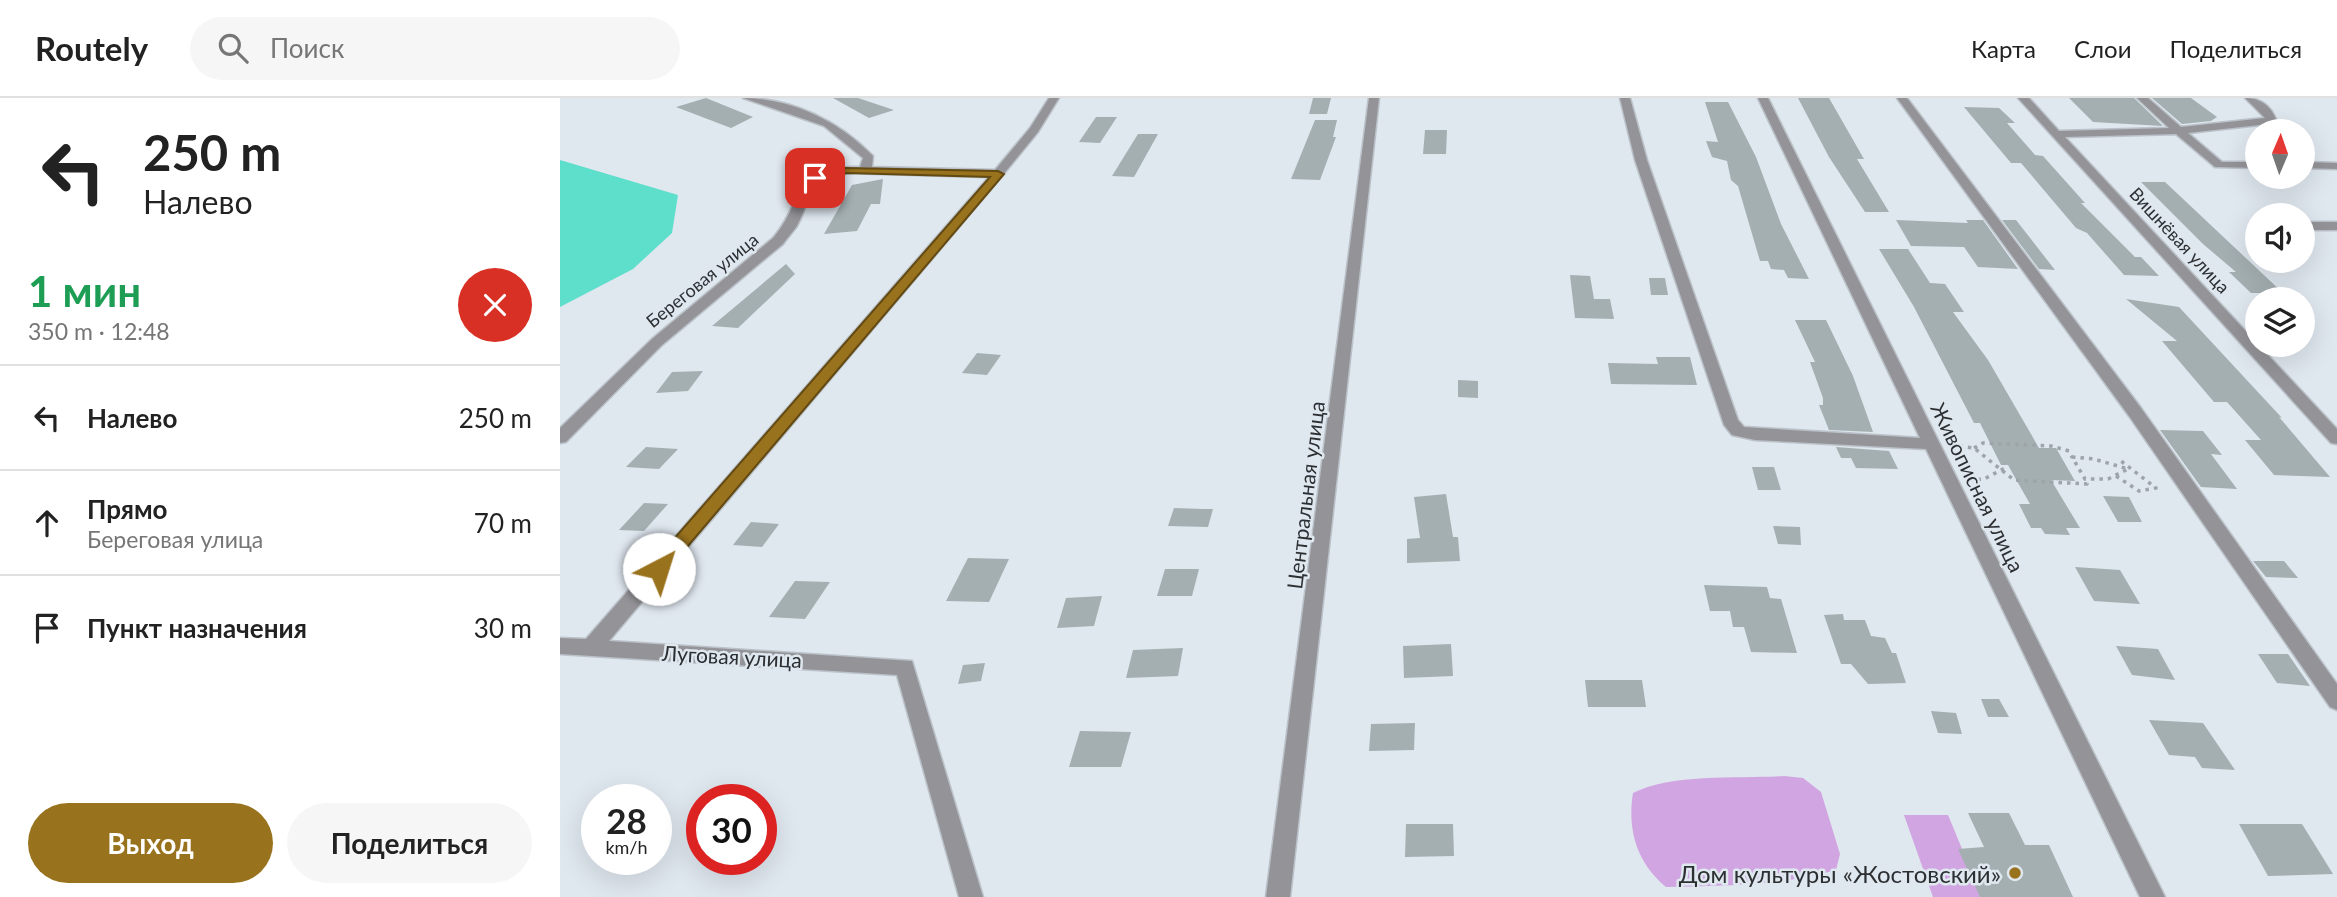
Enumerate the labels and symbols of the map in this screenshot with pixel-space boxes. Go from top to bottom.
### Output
north arrow [2245,119,2315,189]
pin [785,148,845,208]
street label: Вишнёвая улица [2125,182,2235,298]
street label: Береговая улица [641,228,763,332]
street label: Живописная улица [1926,398,2030,576]
street label: Центральная улица [1281,400,1329,590]
position arrow [622,532,696,606]
street label: Луговая улица [661,640,802,672]
speed limit sign: 30 [686,784,777,875]
place label: Дом культуры «Жостовский» [1679,859,2001,888]
marker: Дом культуры «Жостовский» [2007,865,2023,881]

